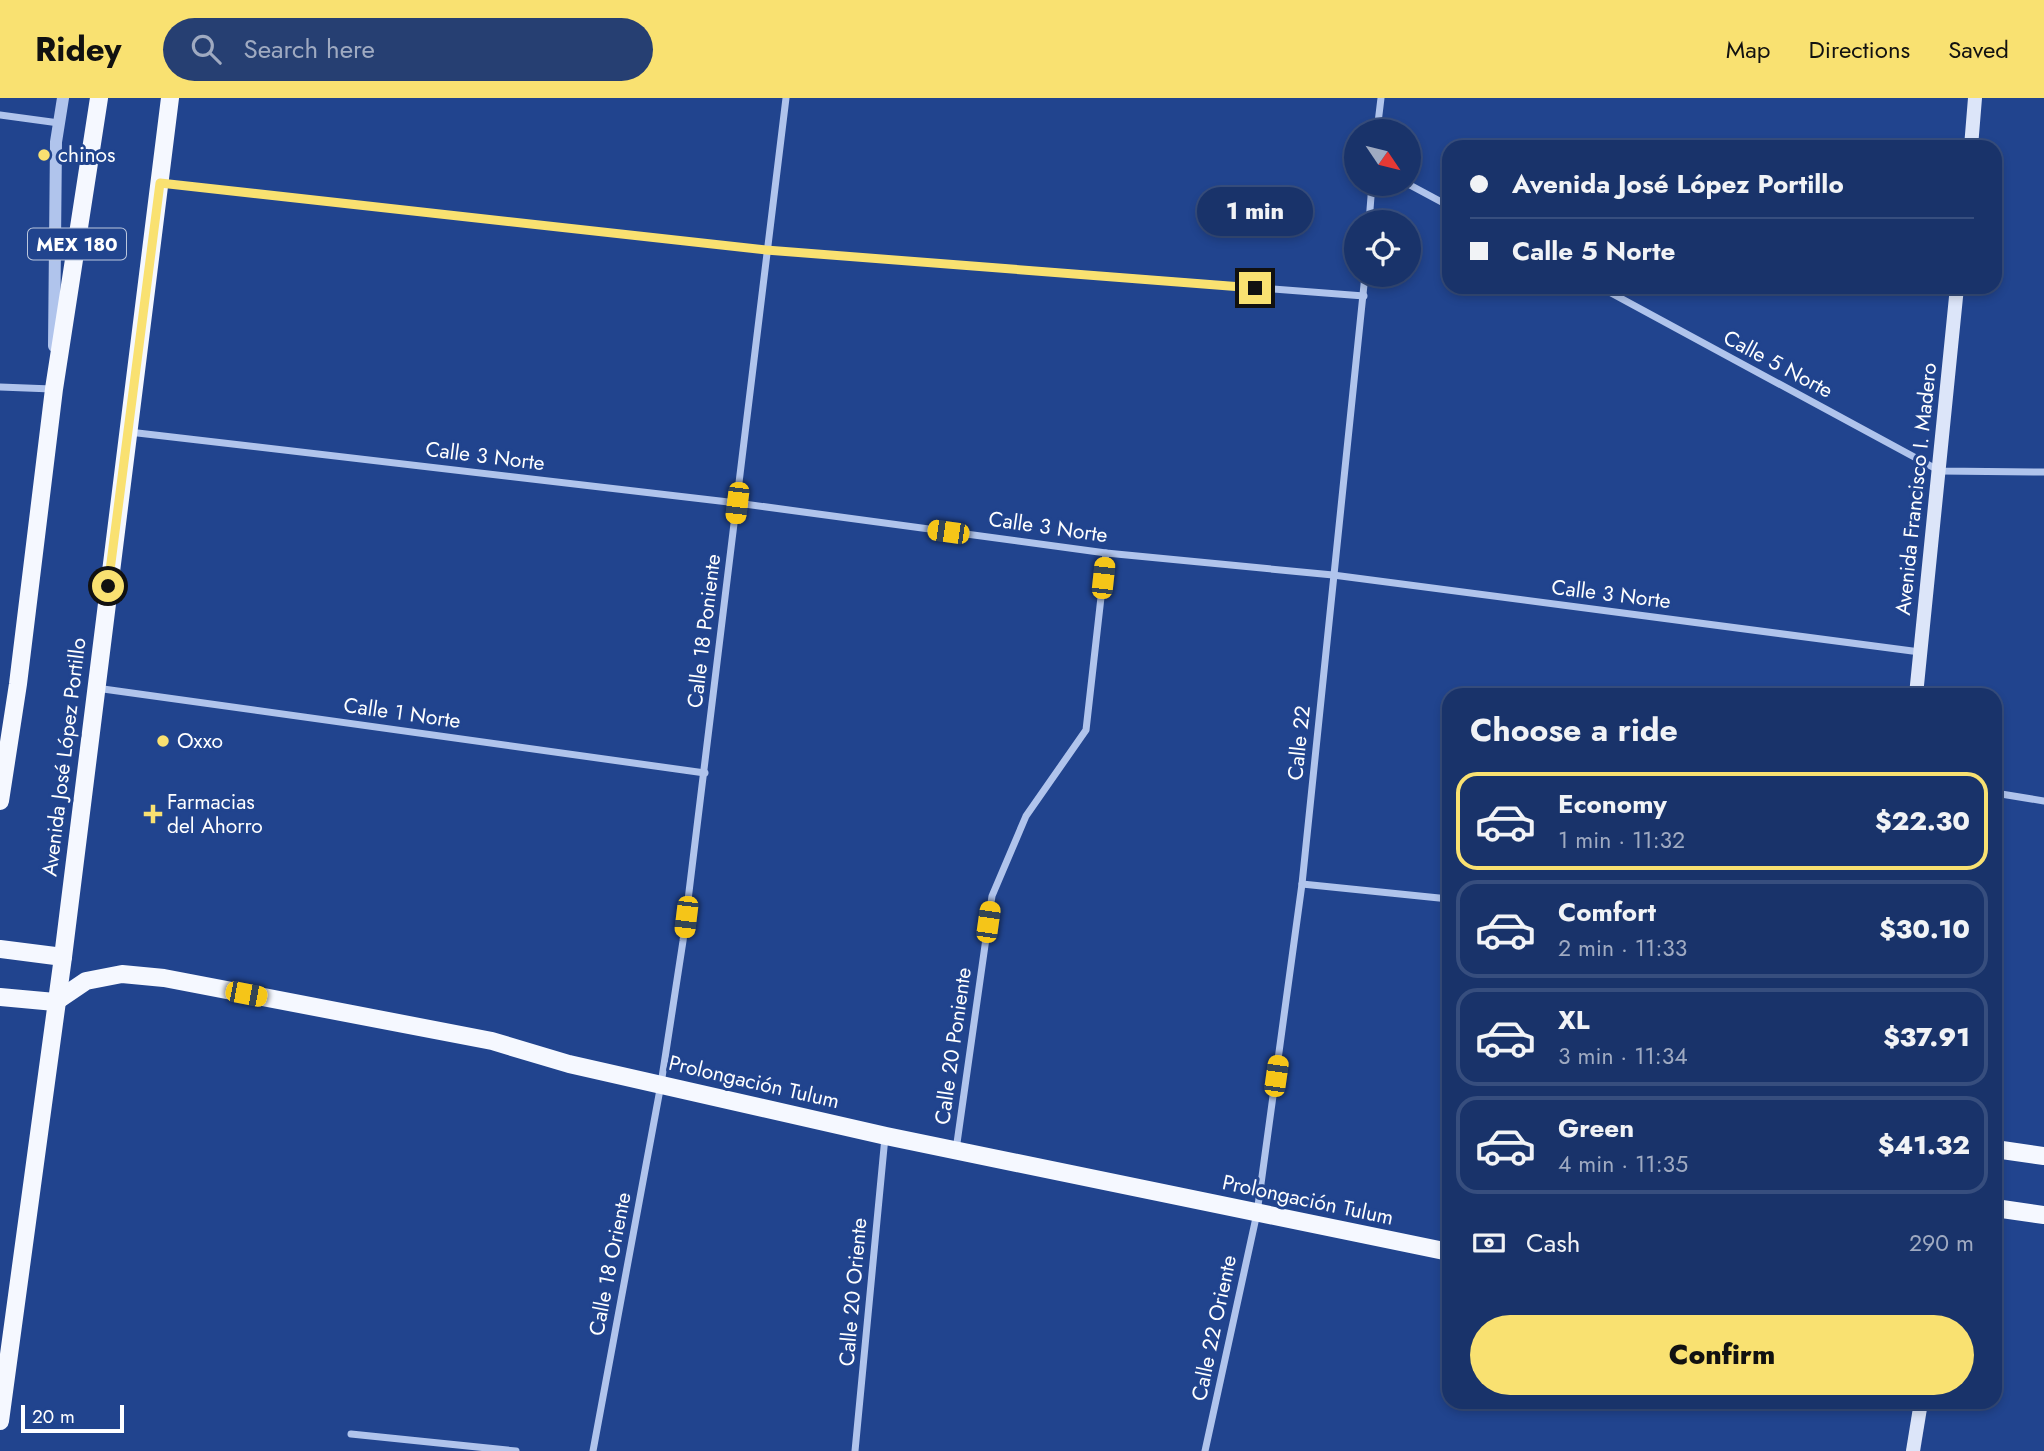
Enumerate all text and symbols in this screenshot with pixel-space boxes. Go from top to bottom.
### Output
search box [163,18,653,81]
text: Ridey [35,26,121,73]
icon: search [187,30,225,68]
text: Search here [243,30,375,68]
text: Map [1726,32,1771,67]
text: Directions [1809,32,1910,67]
text: Saved [1948,32,2009,67]
north arrow [1344,119,1421,196]
map controls [1344,119,1421,287]
place label: chinos [58,140,115,170]
marker: chinos [36,147,52,163]
text: Avenida José López Portillo [1512,165,1844,203]
callout: 1 min [1197,186,1313,236]
text: 1 min [1226,194,1284,228]
button: locate [1344,210,1421,287]
road number: MEX 180 [28,228,126,260]
text: Calle 5 Norte [1512,232,1675,270]
route end [1239,272,1271,304]
street label: Calle 5 Norte [1718,323,1838,406]
street label: Avenida Francisco I. Madero [1888,361,1944,617]
street label: Calle 3 Norte [424,434,546,478]
car [725,481,750,525]
street label: Calle 3 Norte [987,504,1110,550]
car [926,519,971,545]
street label: Calle 18 Poniente [680,552,728,710]
car [1091,556,1116,600]
route start [92,570,124,602]
street label: Calle 3 Norte [1550,572,1672,616]
street label: Avenida José López Portillo [34,636,94,878]
street label: Calle 1 Norte [342,690,463,736]
street label: Calle 22 [1280,704,1318,782]
text: Choose a ride [1470,707,1678,753]
place label: Oxxo [177,726,223,756]
marker: Oxxo [155,733,171,749]
text: Economy [1558,785,1667,823]
place label: Farmacias del Ahorro [167,787,263,841]
icon: car [1474,790,1537,853]
text: $22.30 [1875,802,1970,840]
marker: Farmacias del Ahorro [145,806,161,822]
text: 1 min · 11:32 [1558,823,1685,857]
text: Comfort [1558,893,1656,931]
car [674,895,699,939]
icon: car [1474,898,1537,961]
car [975,900,1002,944]
text: $30.10 [1879,910,1970,948]
text: 2 min · 11:33 [1558,931,1687,965]
street label: Calle 20 Poniente [927,965,979,1127]
car [224,980,269,1008]
text: XL [1558,1001,1590,1039]
icon: car [1474,1006,1537,1069]
text: $37.91 [1883,1018,1970,1056]
text: 3 min · 11:34 [1558,1039,1688,1073]
street label: Prolongación Tulum [666,1048,842,1116]
car [1263,1054,1290,1098]
text: Green [1558,1109,1634,1147]
icon: car [1474,1114,1537,1177]
text: $41.32 [1878,1126,1970,1164]
text: 4 min · 11:35 [1558,1147,1688,1181]
street label: Prolongación Tulum [1220,1167,1396,1233]
street label: Calle 18 Oriente [581,1190,639,1338]
street label: Calle 20 Oriente [832,1216,874,1368]
icon: cash [1470,1224,1508,1262]
text: Cash [1526,1224,1580,1262]
text: 290 m [1909,1226,1974,1260]
street label: Calle 22 Oriente [1184,1252,1244,1404]
button: Confirm [1470,1315,1974,1395]
scale bar [21,1402,124,1434]
text: 20 m [32,1403,75,1430]

